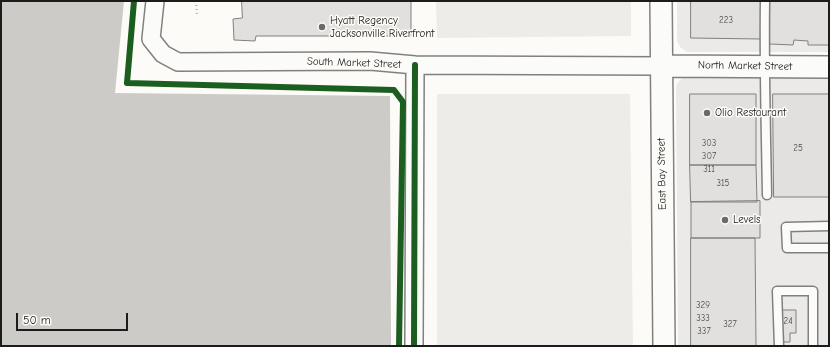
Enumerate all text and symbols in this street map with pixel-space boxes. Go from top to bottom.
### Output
place label: Hyatt Regency Jacksonville Riverfront [330,14,434,40]
house number: 223 [719,15,733,25]
marker: Hyatt Regency Jacksonville Riverfront [317,22,327,32]
street label: South Market Street [307,55,401,71]
street label: North Market Street [698,59,792,73]
place label: Olio Restaurant [715,106,786,120]
marker: Olio Restaurant [702,108,712,118]
street label: East Bay Street [655,138,669,210]
house number: 303 [702,138,716,148]
house number: 25 [793,143,803,153]
house number: 307 [702,151,716,161]
house number: 311 [703,164,715,174]
house number: 315 [717,178,729,188]
place label: Levels [733,213,761,227]
marker: Levels [720,215,730,225]
house number: 329 [696,300,710,310]
scale bar [18,305,130,331]
text: 50 m [23,313,51,327]
house number: 333 [696,313,710,323]
house number: 24 [783,316,793,326]
house number: 327 [723,319,737,329]
house number: 337 [697,326,711,336]

